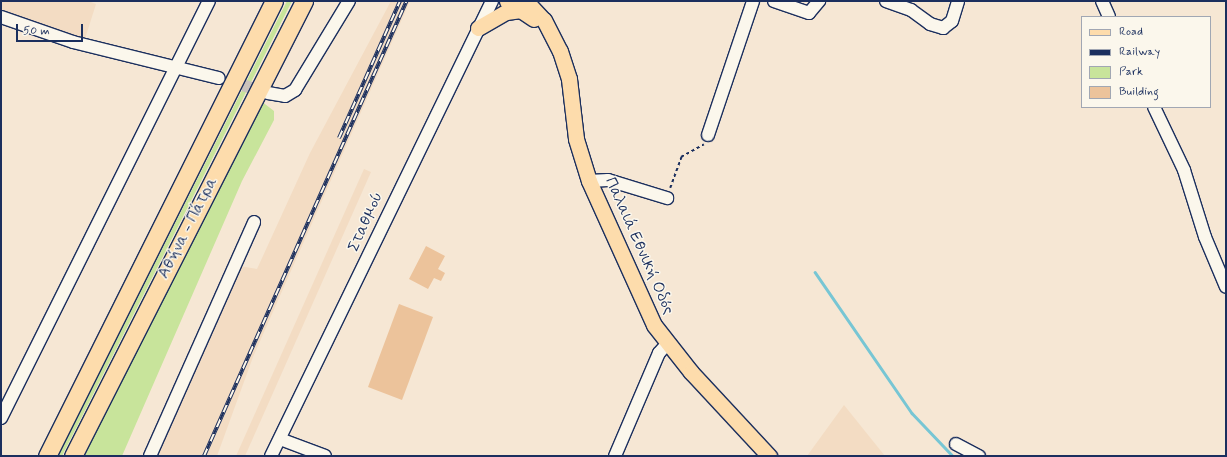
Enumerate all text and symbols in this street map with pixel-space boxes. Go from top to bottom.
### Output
scale bar [18,16,85,42]
legend [1081,16,1211,108]
text: 50 m [23,23,50,39]
text: Road [1119,24,1143,40]
text: Railway [1119,44,1160,60]
text: Park [1119,64,1143,80]
text: Building [1119,84,1159,100]
street label: Αθήνα - Πάτρα [154,174,222,282]
street label: Παλαιά Εθνική Οδός [600,174,678,318]
street label: Σταθμού [344,189,388,255]

